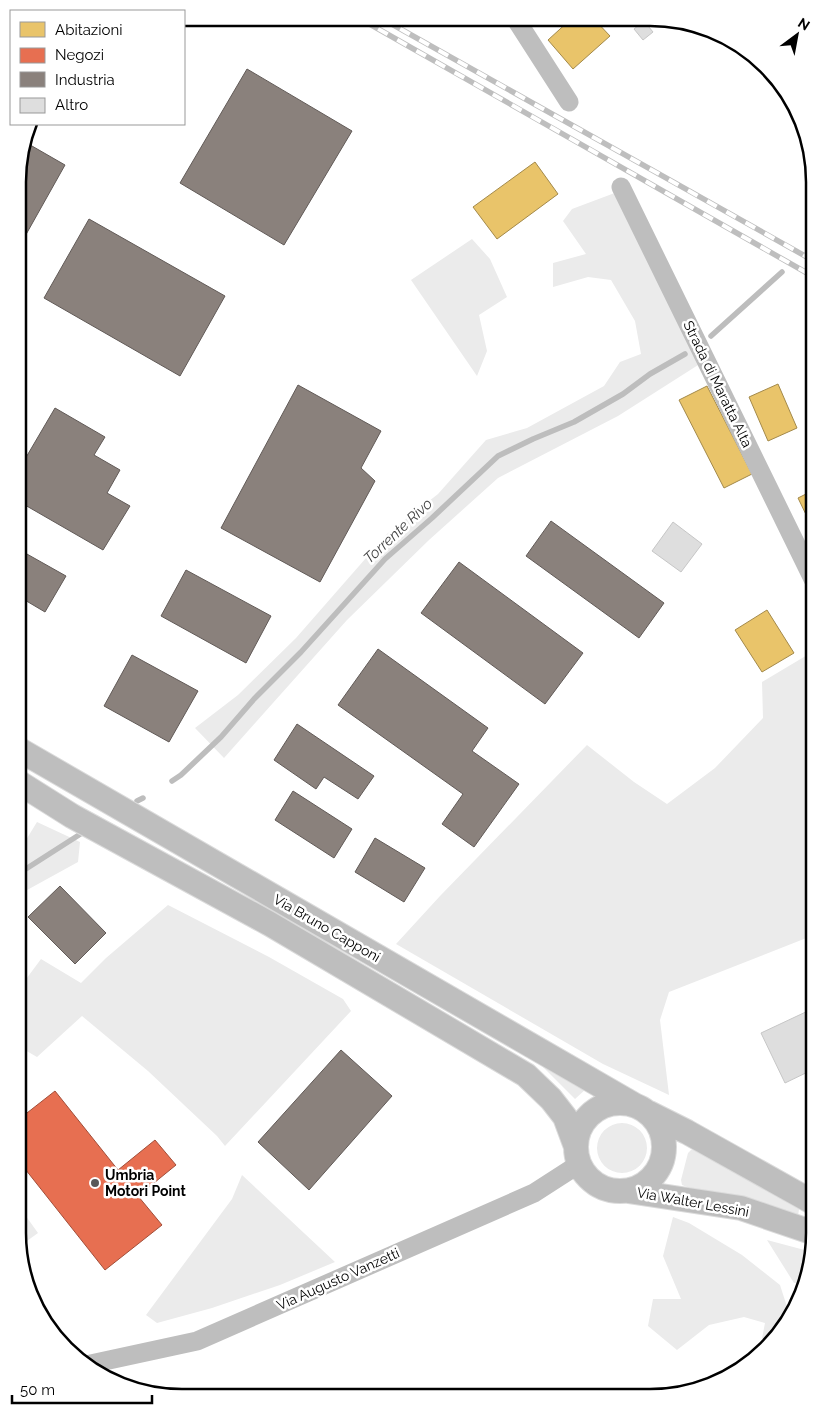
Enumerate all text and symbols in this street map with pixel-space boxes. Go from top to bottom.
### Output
legend [10,10,185,125]
north arrow [772,10,822,60]
text: N [795,14,813,34]
text: Abitazioni [55,21,122,39]
text: Negozi [55,46,104,64]
text: Industria [55,71,115,89]
text: Altro [55,96,88,114]
street label: Strada di Maratta Alta [680,318,756,450]
water label: Torrente Rivo [360,495,436,567]
street label: Via Bruno Capponi [271,891,383,965]
place label: Umbria Motori Point [105,1167,187,1199]
marker: Umbria Motori Point [89,1177,101,1189]
street label: Via Walter Lessini [636,1184,750,1220]
street label: Via Augusto Vanzetti [274,1245,402,1313]
scale bar [12,1372,152,1404]
text: 50 m [20,1381,55,1399]

